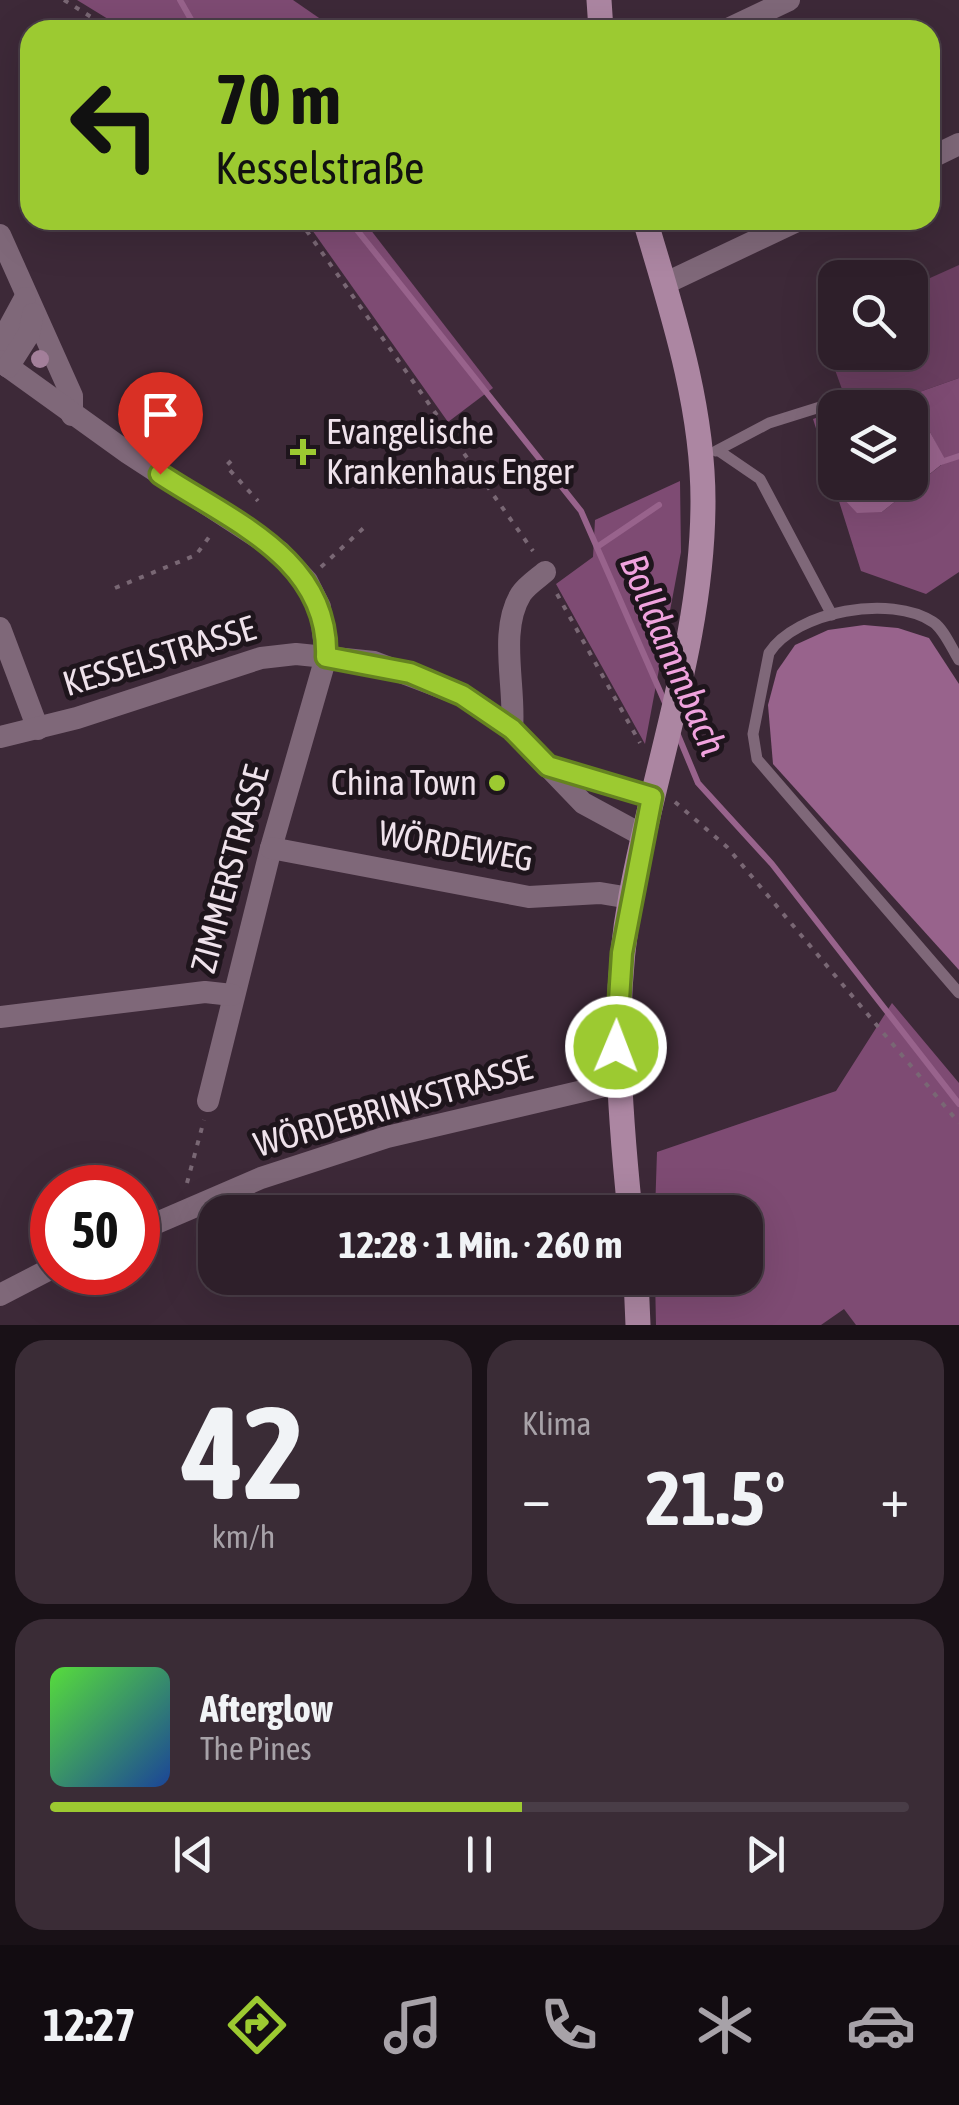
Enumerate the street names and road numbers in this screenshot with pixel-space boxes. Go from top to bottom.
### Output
street label: KESSELSTRASSE [58,607,260,703]
street label: ZIMMERSTRASSE [182,761,276,977]
street label: WÖRDEWEG [376,812,537,878]
street label: WÖRDEBRINKSTRASSE [249,1046,536,1164]

